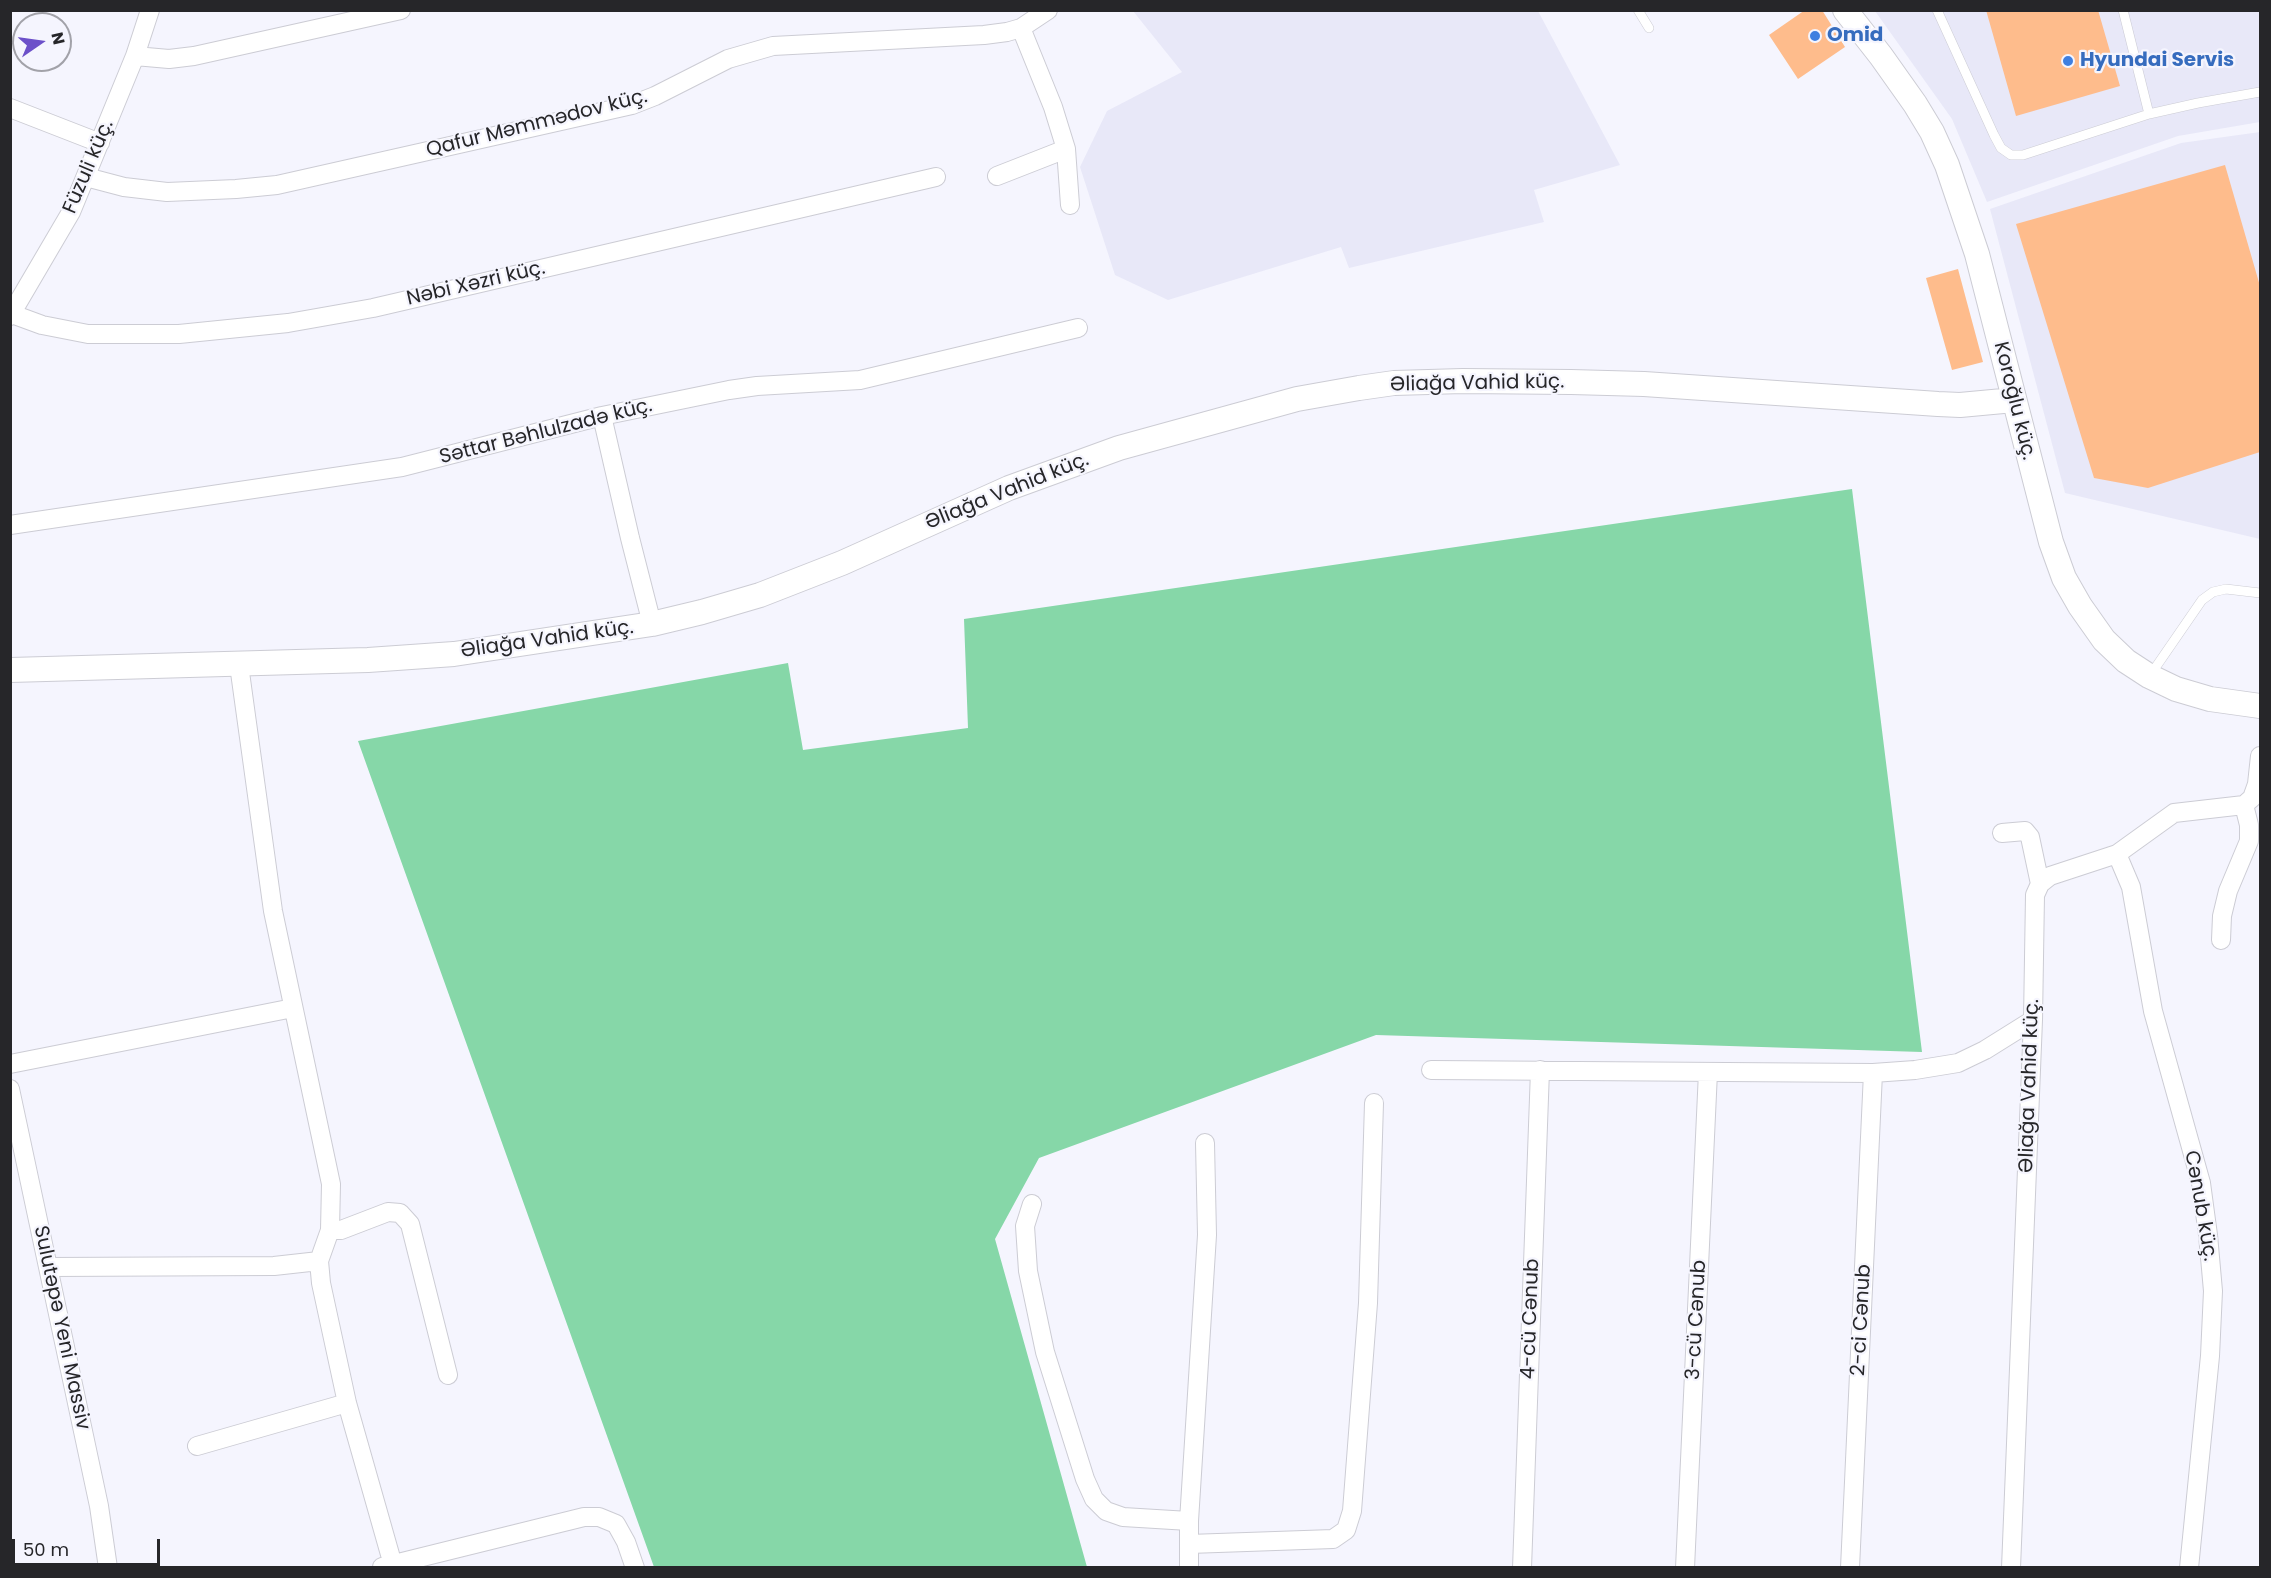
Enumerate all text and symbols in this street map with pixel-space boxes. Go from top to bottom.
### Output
north arrow [12,12,72,72]
place label: Omid [1827,24,1883,48]
marker: Omid [1808,29,1822,43]
text: N [46,30,71,47]
place label: Hyundai Servis [2080,49,2234,73]
marker: Hyundai Servis [2061,54,2075,68]
street label: Qafur Məmmədov küç. [424,85,650,163]
street label: Füzuli küç. [59,117,119,217]
street label: Nəbi Xəzri küç. [404,256,548,312]
street label: Koroğlu küç. [1988,339,2040,463]
street label: Əliağa Vahid küç. [1390,370,1564,398]
street label: Səttar Bəhlulzadə küç. [437,394,655,470]
street label: Əliağa Vahid küç. [922,448,1092,536]
street label: Əliağa Vahid küç. [459,616,635,664]
street label: Əliağa Vahid küç. [2015,998,2045,1174]
street label: Cənub küç. [2178,1149,2222,1263]
street label: Sulutəpə Yeni Massiv [28,1224,94,1432]
street label: 4-cü Cənub [1517,1258,1545,1380]
street label: 3-cü Cənub [1682,1259,1712,1381]
street label: 2-ci Cənub [1847,1264,1877,1376]
scale bar [15,1527,164,1565]
text: 50 m [23,1537,69,1562]

